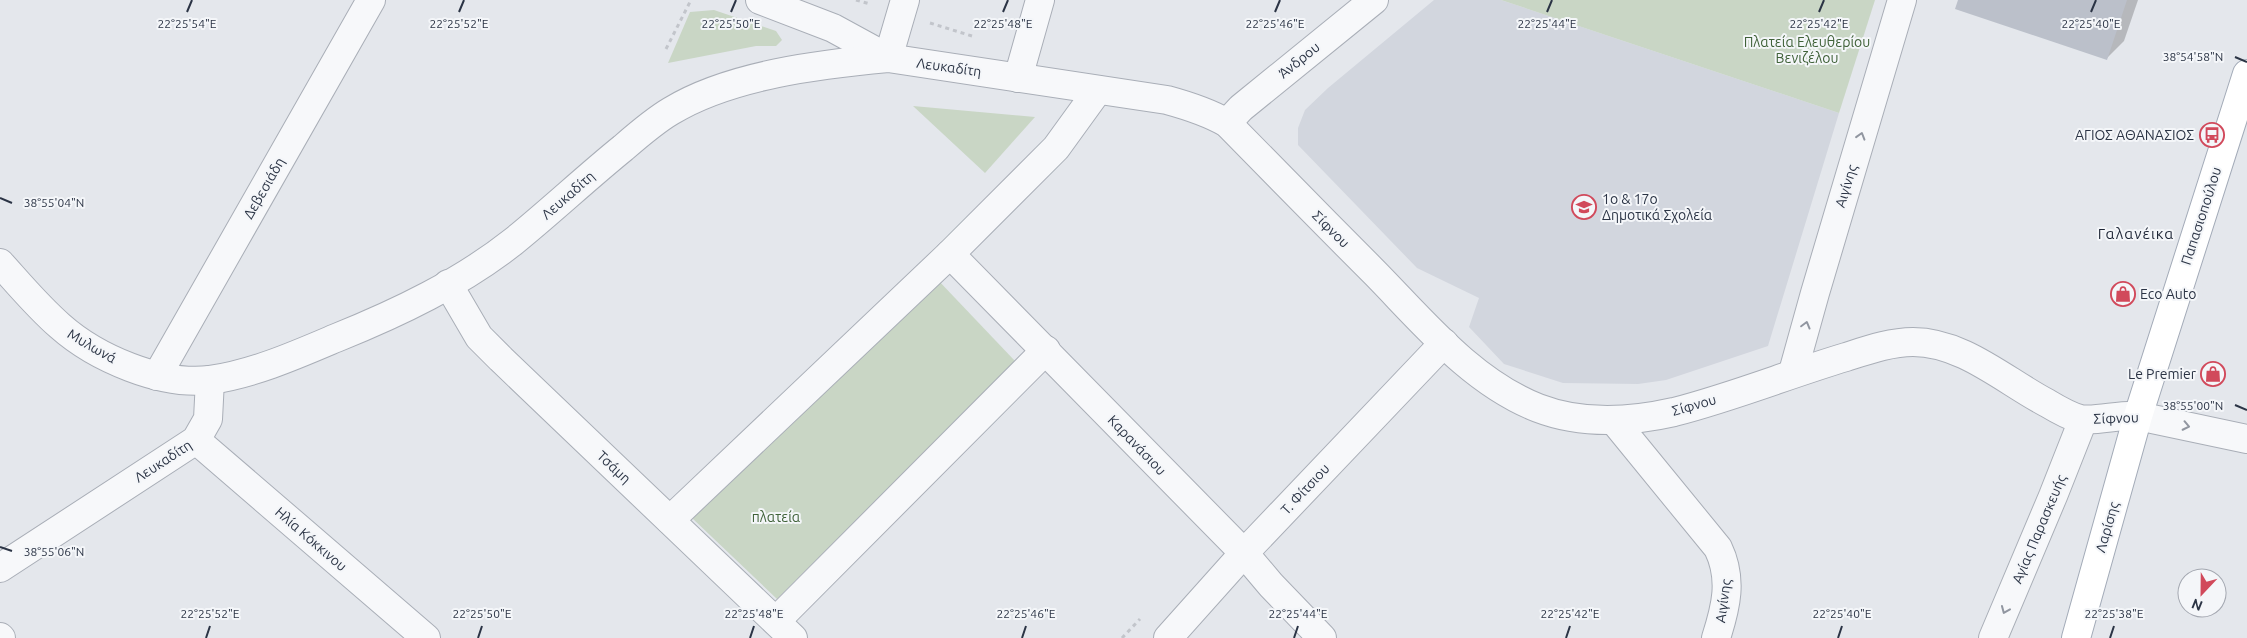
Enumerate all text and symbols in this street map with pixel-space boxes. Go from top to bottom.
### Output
text: 22°25'54"E [158,17,217,30]
text: 22°25'52"E [430,17,489,30]
text: 22°25'50"E [702,17,761,30]
text: 22°25'48"E [974,17,1033,30]
text: 22°25'46"E [1246,17,1305,30]
text: 22°25'44"E [1518,17,1577,30]
text: 22°25'42"E [1790,17,1849,30]
text: 22°25'40"E [2062,17,2121,30]
park label: Πλατεία Ελευθερίου Βενιζέλου [1744,34,1870,66]
street label: Άνδρου [1275,39,1323,81]
text: 38°54'58"N [2163,50,2223,63]
street label: Λευκαδίτη [916,55,982,79]
bus stop icon: ΑΓΙΟΣ ΑΘΑΝΑΣΙΟΣ [2199,122,2225,148]
place label: ΑΓΙΟΣ ΑΘΑΝΑΣΙΟΣ [2075,127,2194,143]
one-way arrow [1856,132,1866,140]
street label: Δεβεσιάδη [240,155,288,221]
street label: Αιγίνης [1832,162,1860,209]
street label: Παπασιοπούλου [2178,165,2224,267]
street label: Λευκαδίτη [538,168,598,222]
place label: 1ο & 17ο Δημοτικά Σχολεία [1602,191,1713,223]
school or university icon: 1ο & 17ο Δημοτικά Σχολεία [1571,194,1597,220]
text: 38°55'04"N [24,196,84,209]
street label: Σίφνου [1309,207,1353,251]
district label: Γαλανέικα [2098,225,2174,242]
shop icon: Eco Auto [2110,281,2136,307]
place label: Eco Auto [2140,286,2196,302]
one-way arrow [1800,321,1811,330]
street label: Μυλωνά [65,326,120,367]
shop icon: Le Premier [2200,361,2226,387]
place label: Le Premier [2128,366,2197,382]
street label: Σίφνου [1670,391,1718,419]
text: 38°55'00"N [2163,399,2223,412]
street label: Σίφνου [2093,409,2139,427]
street label: Καρανάσιου [1105,412,1169,478]
one-way arrow [2182,420,2191,430]
street label: Λευκαδίτη [131,437,195,485]
street label: Τσάμη [594,447,634,487]
street label: Τ. Φίτσιου [1277,460,1333,518]
street label: Αγίας Παρασκευής [2009,471,2069,586]
street label: Λαρίσης [2092,499,2122,554]
street label: Ηλία Κόκκινου [272,504,350,574]
park label: πλατεία [752,509,801,525]
text: 38°55'06"N [24,545,84,558]
north arrow [2177,568,2227,618]
street label: Αιγίνης [1712,577,1734,624]
text: N [2189,596,2205,614]
one-way arrow [2000,605,2011,614]
text: 22°25'52"E [181,607,240,620]
text: 22°25'50"E [453,607,512,620]
text: 22°25'48"E [725,607,784,620]
text: 22°25'46"E [997,607,1056,620]
text: 22°25'44"E [1269,607,1328,620]
text: 22°25'42"E [1541,607,1600,620]
text: 22°25'40"E [1813,607,1872,620]
text: 22°25'38"E [2085,607,2144,620]

